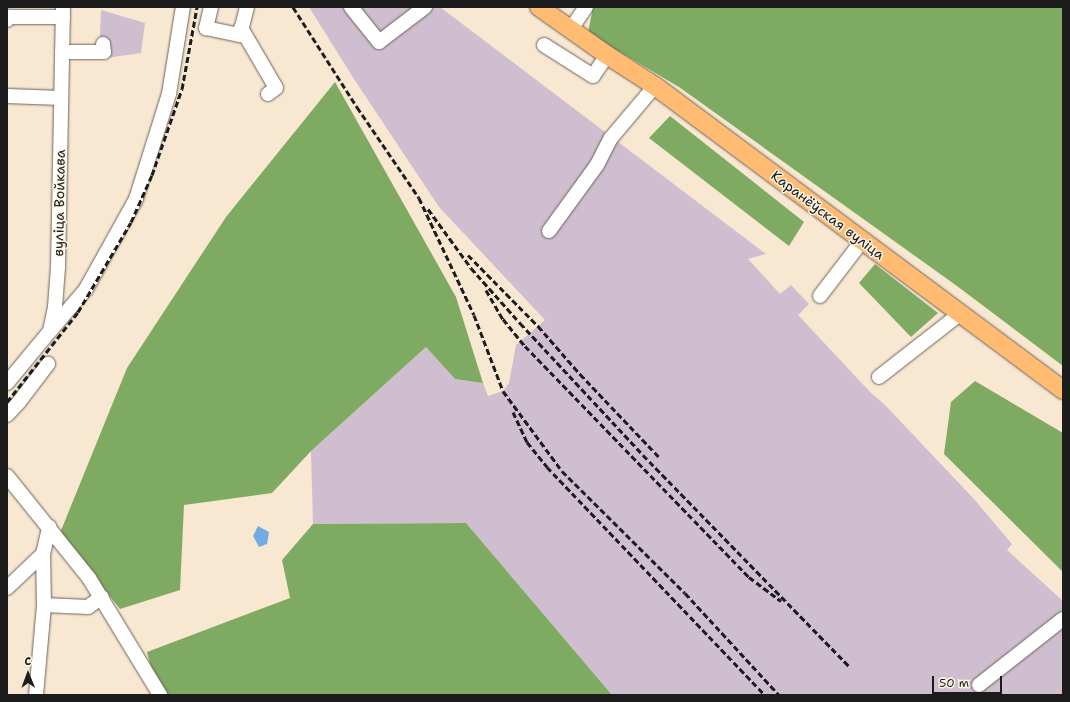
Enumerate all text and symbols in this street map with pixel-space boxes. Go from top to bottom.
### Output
street label: вуліца Войкава [50,149,68,257]
street label: Каранёўская вуліца [768,167,888,263]
north arrow [8,654,48,694]
text: С [24,654,31,669]
scale bar [934,668,1004,694]
text: 50 m [939,675,969,691]

